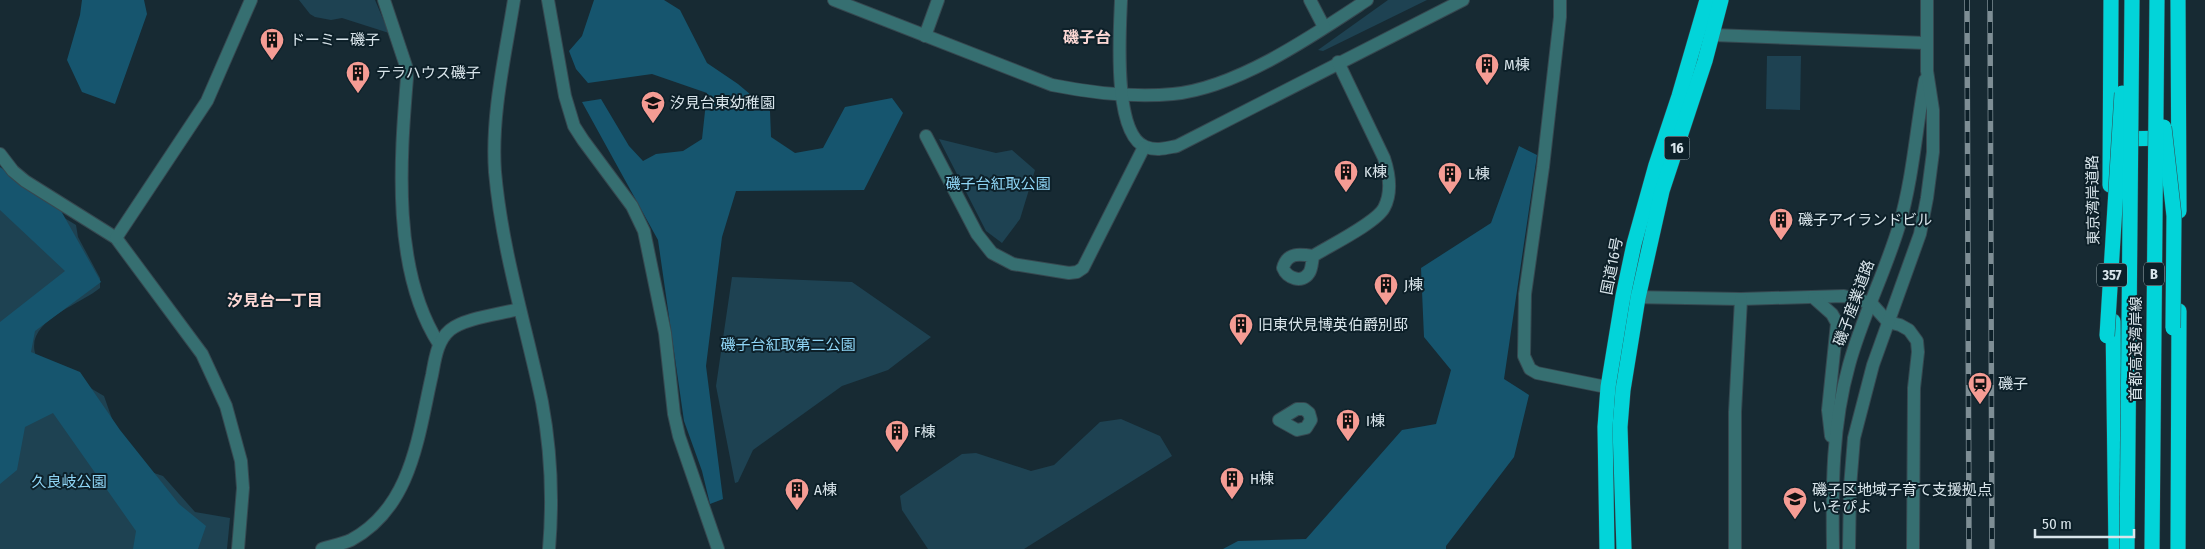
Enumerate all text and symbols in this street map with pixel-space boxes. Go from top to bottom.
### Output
building icon: ドーミー磯子 [259,27,285,61]
district label: 磯子台 [1063,28,1111,47]
place label: ドーミー磯子 [290,31,380,49]
building icon: M棟 [1474,52,1500,86]
place label: M棟 [1504,56,1530,74]
building icon: テラハウス磯子 [345,60,371,94]
place label: テラハウス磯子 [376,64,481,82]
school or university icon: 汐見台東幼稚園 [640,90,666,124]
place label: 汐見台東幼稚園 [670,94,775,112]
road number: 16 [1664,136,1690,160]
street label: 東京湾岸道路 [2083,155,2103,245]
building icon: K棟 [1333,159,1359,193]
building icon: L棟 [1437,161,1463,195]
place label: K棟 [1364,163,1387,181]
place label: L棟 [1468,165,1490,183]
park label: 磯子台紅取公園 [945,175,1051,193]
building icon: 磯子アイランドビル [1768,207,1794,241]
place label: 磯子アイランドビル [1798,211,1932,229]
street label: 国道16号 [1598,236,1626,296]
street label: 磯子産業道路 [1830,258,1878,348]
road number: B [2144,262,2164,286]
road number: 357 [2097,264,2127,286]
building icon: J棟 [1373,272,1399,306]
place label: J棟 [1404,276,1423,294]
district label: 汐見台一丁目 [227,291,323,310]
street label: 首都高速湾岸線 [2127,296,2145,402]
building icon: 旧東伏見博英伯爵別邸 [1228,312,1254,346]
place label: 旧東伏見博英伯爵別邸 [1258,316,1408,334]
park label: 磯子台紅取第二公園 [720,336,856,354]
station icon: 磯子 [1967,371,1993,405]
place label: 磯子 [1998,375,2028,393]
building icon: I棟 [1335,408,1361,442]
place label: I棟 [1366,412,1385,430]
building icon: F棟 [884,419,910,453]
place label: F棟 [914,423,936,441]
building icon: H棟 [1219,466,1245,500]
place label: H棟 [1250,470,1274,488]
park label: 久良岐公園 [31,473,107,491]
building icon: A棟 [784,477,810,511]
place label: A棟 [814,481,837,499]
place label: 磯子区地域子育て支援拠点 いそぴよ [1812,481,1992,516]
school or university icon: 磯子区地域子育て支援拠点 いそぴよ [1782,486,1808,520]
scale bar [2035,506,2134,538]
text: 50 m [2042,515,2072,533]

